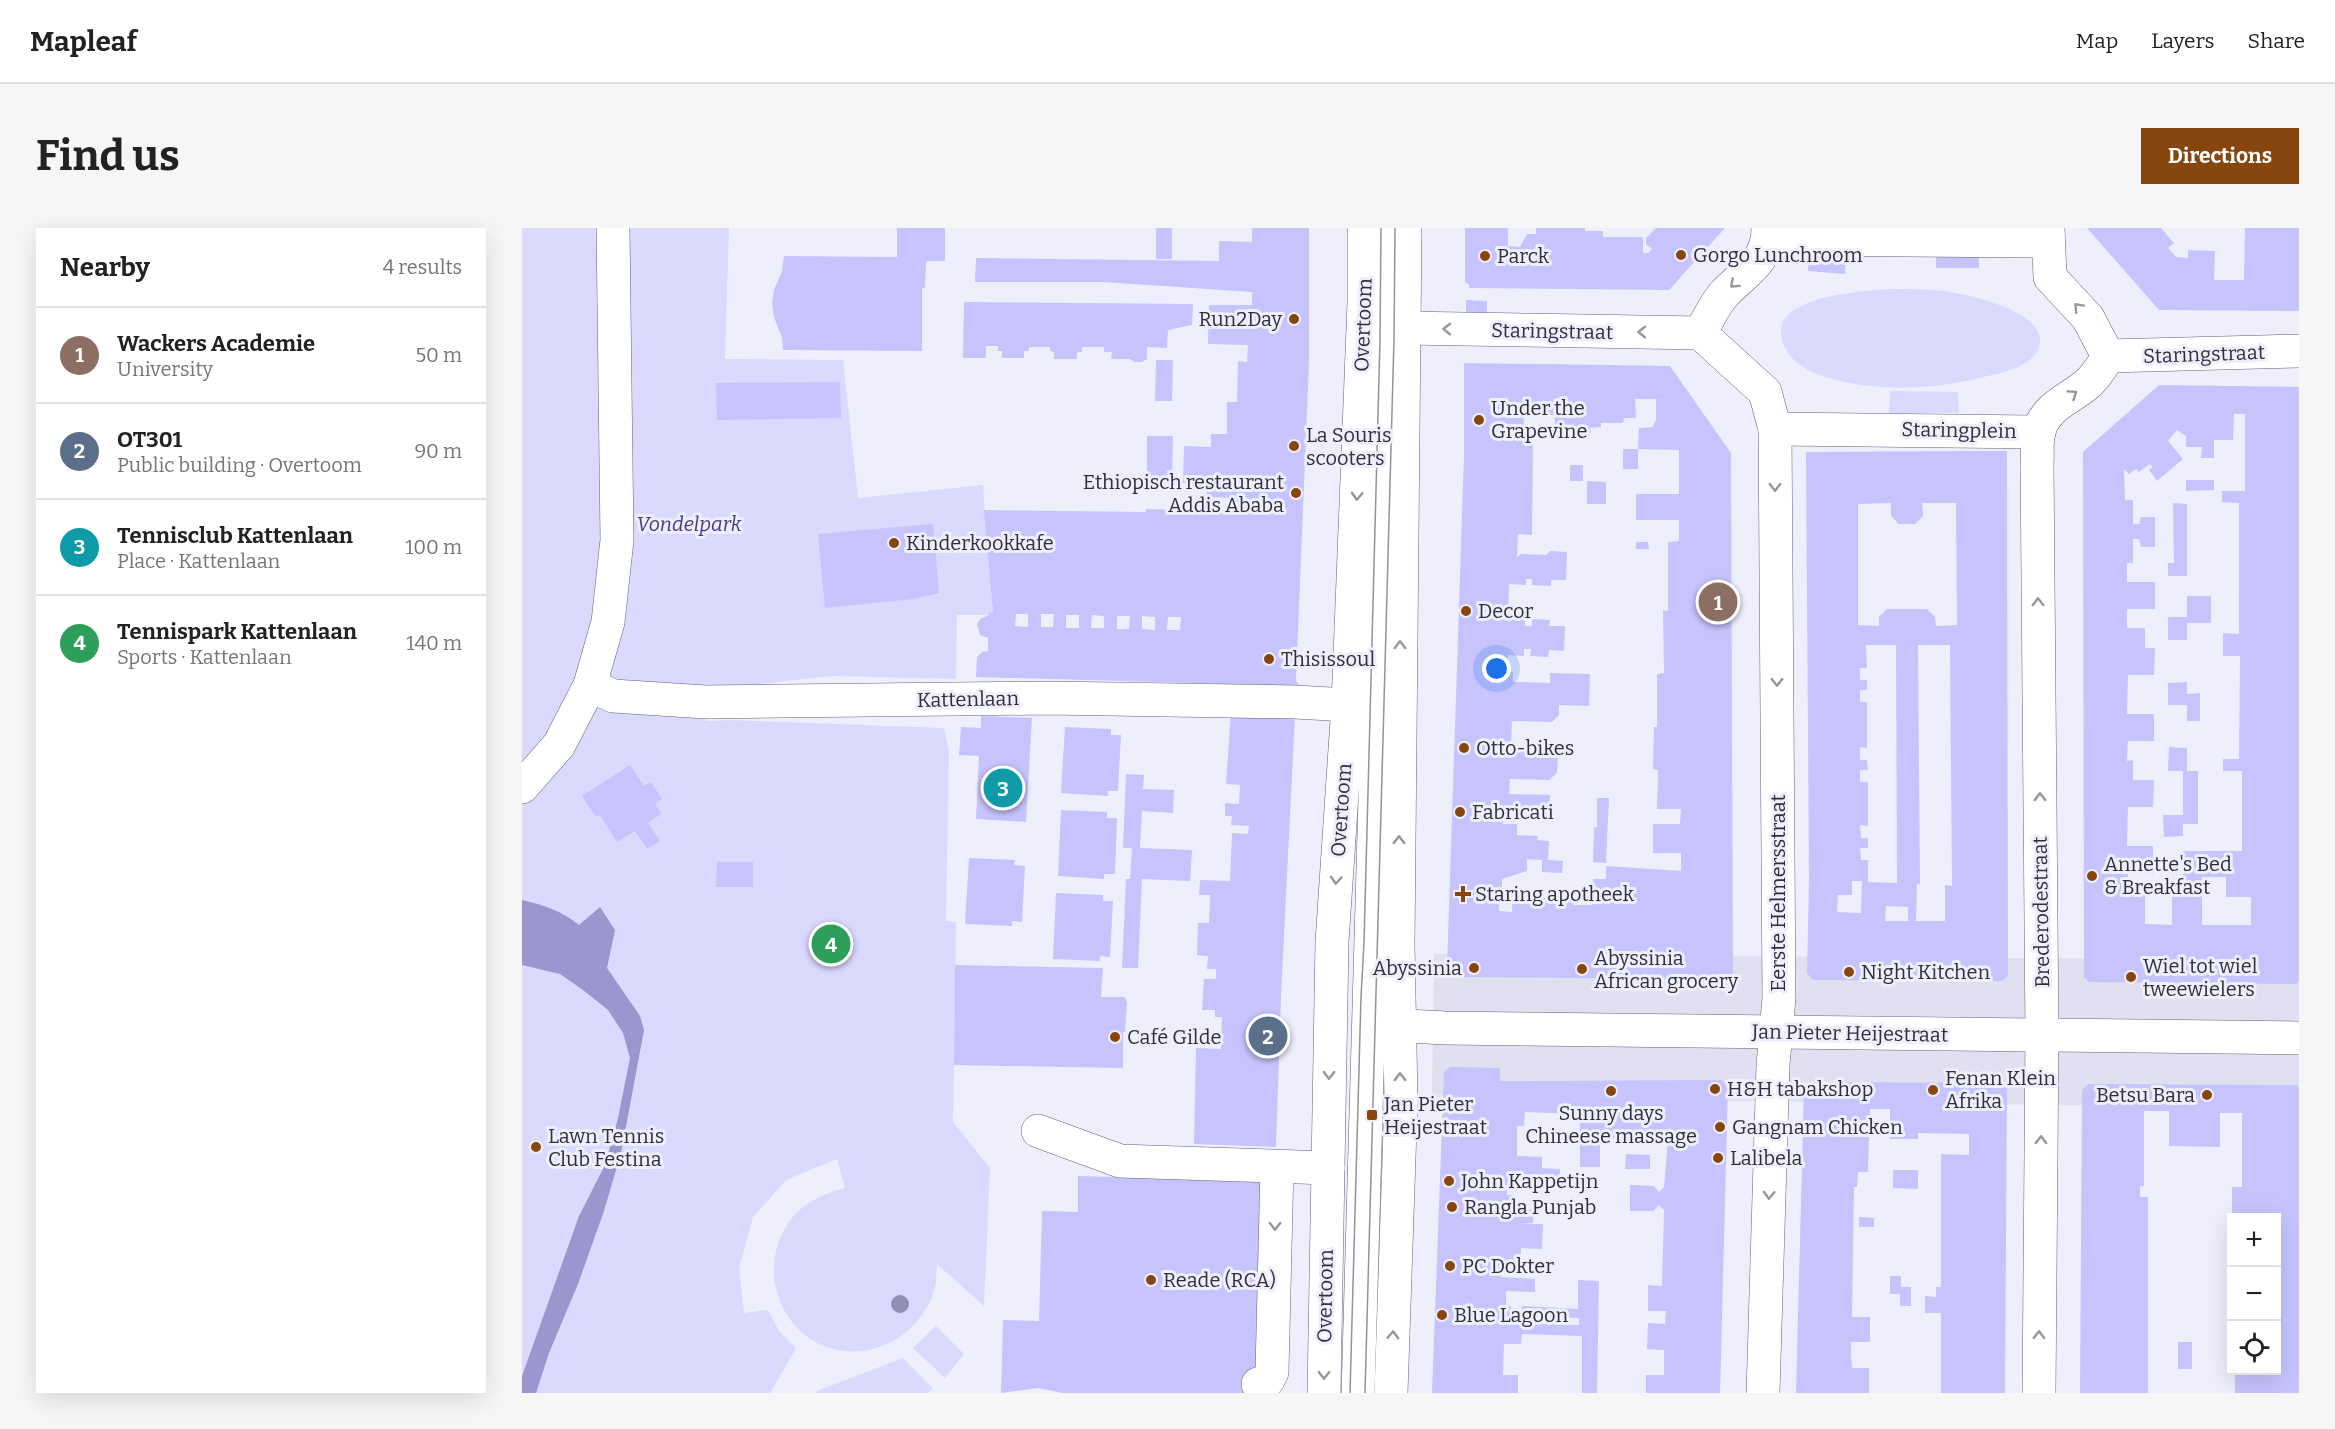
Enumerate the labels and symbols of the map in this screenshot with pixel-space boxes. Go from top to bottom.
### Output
place label: Gorgo Lunchroom [1693,243,1863,267]
place label: Parck [1497,244,1550,268]
marker: Gorgo Lunchroom [1674,248,1688,262]
marker: Parck [1478,249,1492,263]
one-way arrow [1730,277,1741,288]
street label: Overtoom [1349,278,1377,372]
one-way arrow [2074,303,2085,314]
place label: Run2Day [1198,307,1282,331]
marker: Run2Day [1287,312,1301,326]
street label: Staringstraat [1491,318,1613,344]
one-way arrow [1442,323,1451,335]
one-way arrow [1637,326,1646,338]
street label: Staringstraat [2143,340,2265,368]
one-way arrow [2066,390,2077,401]
place label: Under the Grapevine [1491,396,1587,443]
marker: Under the Grapevine [1472,413,1486,427]
street label: Staringplein [1901,417,2017,443]
place label: La Souris scooters [1306,423,1391,470]
marker: La Souris scooters [1287,439,1301,453]
place label: Ethiopisch restaurant Addis Ababa [1083,470,1284,517]
one-way arrow [1769,483,1782,492]
marker: Ethiopisch restaurant Addis Ababa [1289,486,1303,500]
one-way arrow [1350,492,1363,501]
park label: Vondelpark [636,512,742,536]
place label: Kinderkookkafe [906,531,1054,555]
marker: Kinderkookkafe [887,536,901,550]
pin: 1 [1698,580,1738,625]
one-way arrow [2032,598,2044,607]
place label: Decor [1478,599,1534,623]
marker: Decor [1459,604,1473,618]
one-way arrow [1394,640,1407,649]
place label: Thisissoul [1281,647,1375,671]
marker: Thisissoul [1262,652,1276,666]
your location [1482,654,1511,683]
one-way arrow [1771,678,1783,687]
street label: Kattenlaan [917,686,1020,712]
place label: Otto-bikes [1476,736,1574,760]
marker: Otto-bikes [1457,741,1471,755]
street label: Overtoom [1326,762,1356,858]
pin: 3 [984,766,1022,810]
one-way arrow [2034,793,2046,802]
street label: Eerste Helmersstraat [1766,794,1790,992]
place label: Fabricati [1472,800,1554,824]
marker: Fabricati [1453,805,1467,819]
one-way arrow [1393,835,1405,844]
street label: Brederodestraat [2028,836,2054,988]
place label: Annette's Bed & Breakfast [2104,852,2232,899]
marker: Annette's Bed & Breakfast [2085,869,2099,883]
one-way arrow [1330,875,1343,884]
place label: Staring apotheek [1475,882,1635,906]
marker: Staring apotheek [1456,887,1470,901]
pin: 4 [812,922,850,966]
place label: Abyssinia African grocery [1594,946,1739,993]
place label: Wiel tot wiel tweewielers [2143,954,2258,1001]
place label: Abyssinia [1372,956,1462,980]
place label: Night Kitchen [1861,960,1990,984]
marker: Abyssinia [1467,961,1481,975]
marker: Abyssinia African grocery [1575,962,1589,976]
marker: Night Kitchen [1842,965,1856,979]
marker: Wiel tot wiel tweewielers [2124,970,2138,984]
pin: 2 [1248,1014,1288,1058]
street label: Jan Pieter Heijestraat [1751,1019,1948,1048]
place label: Café Gilde [1127,1025,1221,1049]
marker: Café Gilde [1108,1030,1122,1044]
place label: Fenan Klein Afrika [1945,1066,2056,1113]
one-way arrow [1323,1070,1335,1079]
one-way arrow [1394,1072,1407,1081]
place label: H&H tabakshop [1727,1077,1873,1101]
marker: H&H tabakshop [1708,1082,1722,1096]
marker: Fenan Klein Afrika [1926,1083,1940,1097]
place label: Betsu Bara [2096,1083,2195,1107]
marker: Sunny days Chineese massage [1604,1084,1618,1098]
marker: Betsu Bara [2200,1088,2214,1102]
place label: Jan Pieter Heijestraat [1383,1092,1487,1140]
place label: Sunny days Chineese massage [1525,1101,1697,1148]
marker: Jan Pieter Heijestraat [1365,1108,1379,1122]
place label: Gangnam Chicken [1732,1115,1903,1139]
marker: Gangnam Chicken [1713,1120,1727,1134]
place label: Lawn Tennis Club Festina [548,1124,664,1171]
one-way arrow [2035,1135,2047,1144]
marker: Lawn Tennis Club Festina [529,1140,543,1154]
place label: Lalibela [1730,1146,1802,1170]
marker: Lalibela [1711,1151,1725,1165]
place label: John Kappetijn [1460,1169,1599,1194]
marker: John Kappetijn [1442,1174,1456,1188]
one-way arrow [1763,1190,1776,1199]
place label: Rangla Punjab [1464,1195,1596,1220]
marker: Rangla Punjab [1445,1200,1459,1214]
one-way arrow [1269,1221,1282,1230]
street label: Overtoom [1312,1249,1338,1343]
place label: PC Dokter [1462,1254,1554,1278]
marker: PC Dokter [1443,1259,1457,1273]
place label: Reade (RCA) [1163,1268,1276,1292]
marker: Reade (RCA) [1144,1273,1158,1287]
place label: Blue Lagoon [1454,1303,1568,1327]
marker: Blue Lagoon [1435,1308,1449,1322]
one-way arrow [1386,1330,1399,1339]
one-way arrow [2033,1330,2045,1339]
one-way arrow [1318,1370,1330,1379]

